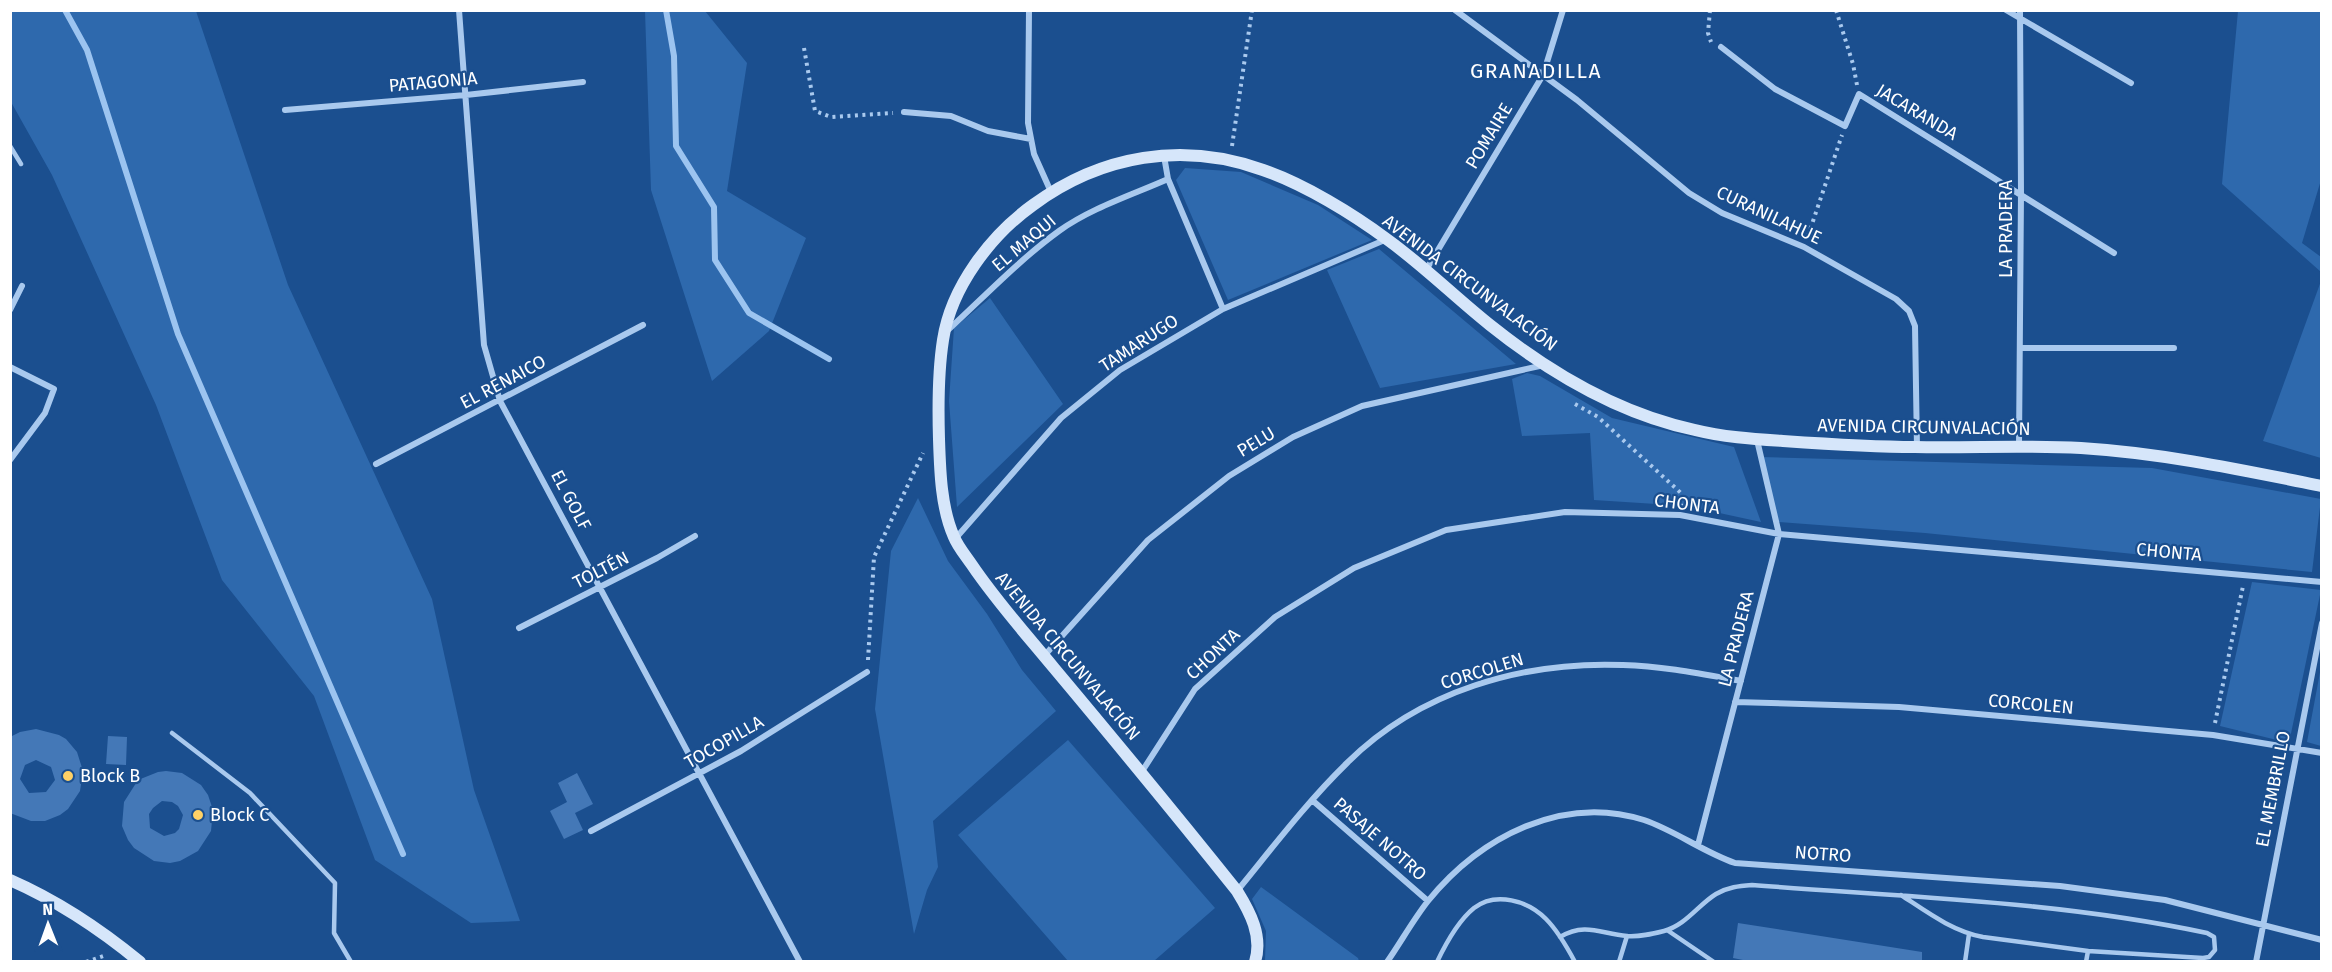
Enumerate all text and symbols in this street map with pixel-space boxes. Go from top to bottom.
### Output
district label: GRANADILLA [1470,58,1602,84]
street label: PATAGONIA [388,67,479,97]
street label: JACARANDA [1872,79,1962,145]
street label: POMAIRE [1461,99,1517,173]
street label: LA PRADERA [1995,179,2017,278]
street label: CURANILAHUE [1713,181,1825,249]
street label: EL MAQUI [987,210,1061,276]
street label: AVENIDA CIRCUNVALACIÓN [1378,210,1562,356]
street label: TAMARUGO [1095,309,1183,377]
street label: EL RENAICO [456,350,550,414]
street label: AVENIDA CIRCUNVALACIÓN [1817,414,2031,440]
street label: PELU [1233,422,1279,462]
street label: EL GOLF [546,466,596,534]
street label: CHONTA [1653,489,1722,519]
street label: CHONTA [2135,538,2203,566]
street label: TOLTÉN [569,546,633,593]
street label: AVENIDA CIRCUNVALACIÓN [991,567,1145,745]
street label: LA PRADERA [1713,588,1759,689]
street label: CHONTA [1181,623,1245,684]
street label: CORCOLEN [1438,648,1526,694]
street label: CORCOLEN [1987,689,2075,719]
street label: TOCOPILLA [681,710,768,773]
street label: EL MEMBRILLO [2251,729,2295,849]
place label: Block B [80,765,140,787]
marker: Block B [61,769,75,783]
street label: PASAJE NOTRO [1329,793,1431,885]
place label: Block C [210,804,269,826]
marker: Block C [191,808,205,822]
street label: NOTRO [1794,841,1852,867]
north arrow [18,894,78,954]
text: N [42,900,53,919]

